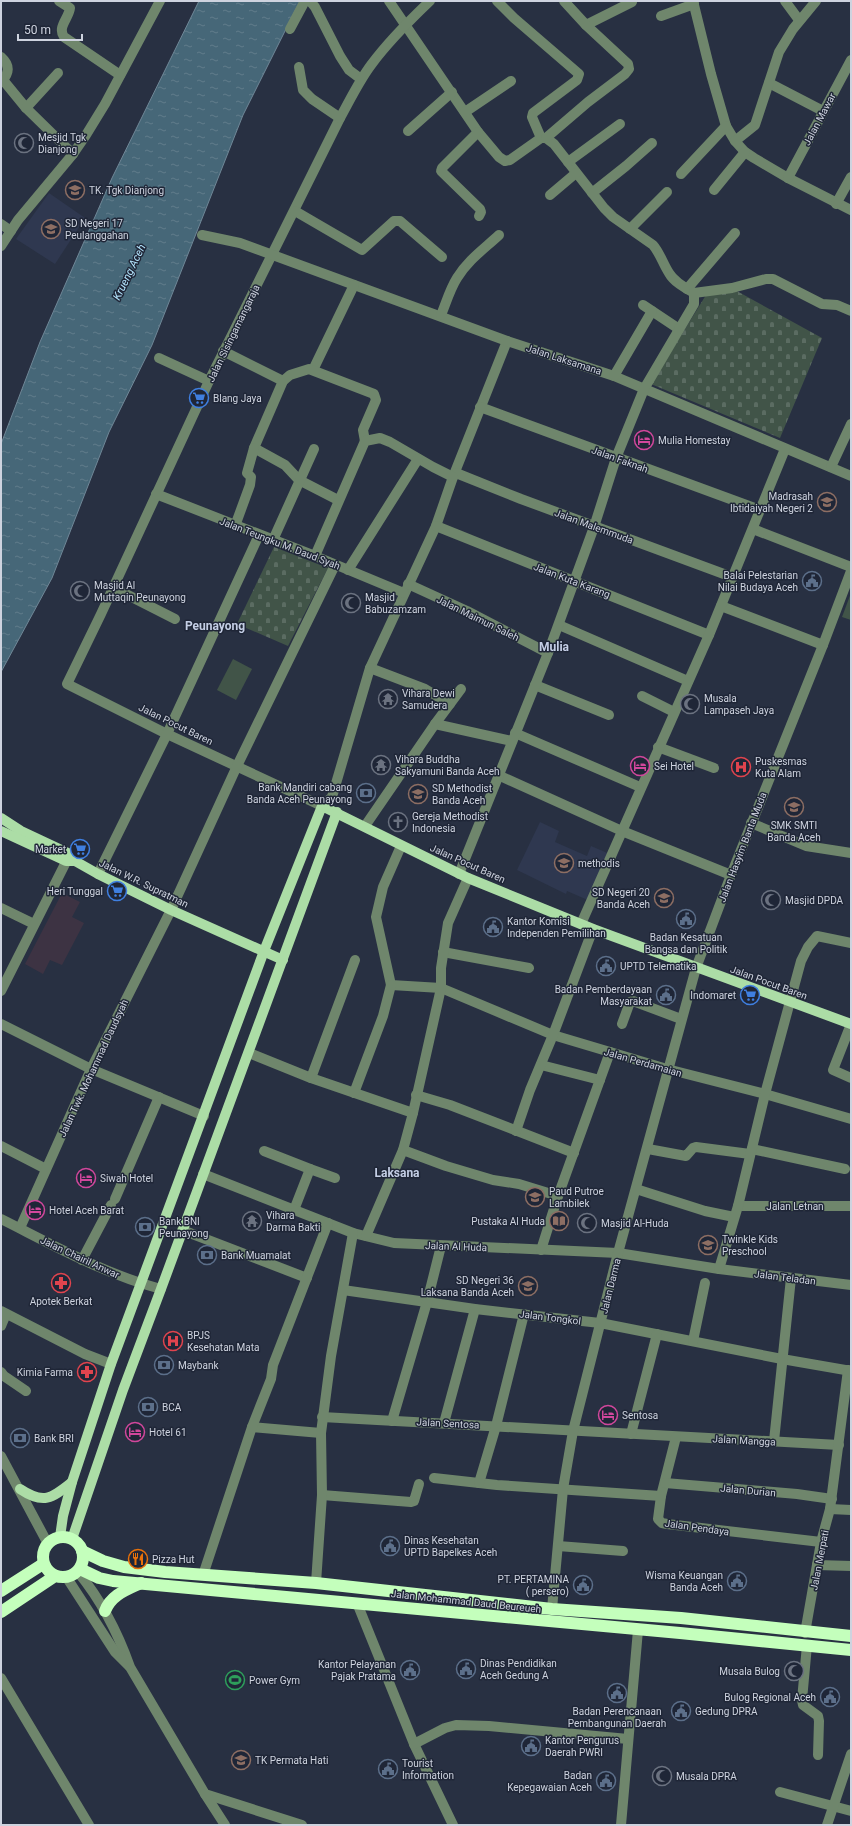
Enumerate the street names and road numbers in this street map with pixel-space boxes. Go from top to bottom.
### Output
street label: Jalan Mawar [801,91,838,147]
street label: Jalan Sisingamangaraja [205,283,262,384]
street label: Jalan Laksamana [525,342,603,377]
street label: Jalan Faknah [590,444,650,475]
street label: Jalan Malemmuda [553,507,635,546]
street label: Jalan Teungku M. Daud Syah [218,515,342,572]
street label: Jalan Kuta Karang [532,561,612,600]
street label: Jalan Maimun Saleh [435,594,521,643]
street label: Jalan Pocut Baren [137,702,215,747]
street label: Jalan Hasyim Banta Muda [716,791,769,904]
street label: Jalan Pocut Baren [429,842,507,885]
street label: Jalan W.R. Supratman [97,857,190,910]
street label: Jalan Pocut Baren [729,963,809,1002]
street label: Jalan Twk. Mohammad Daudsyah [57,998,130,1139]
street label: Jalan Perdamaian [603,1046,683,1079]
street label: Jalan Letnan [766,1201,824,1212]
street label: Jalan Chairil Anwar [39,1234,122,1281]
street label: Jalan Al Huda [425,1240,487,1253]
street label: Jalan Darma [598,1257,623,1315]
street label: Jalan Teladan [754,1268,816,1287]
street label: Jalan Tongkol [518,1308,581,1327]
street label: Jalan Sentosa [416,1416,480,1431]
street label: Jalan Mangga [712,1433,776,1448]
street label: Jalan Durian [720,1483,776,1498]
street label: Jalan Pendaya [664,1518,730,1537]
street label: Jalan Merpati [808,1529,831,1591]
street label: Jalan Mohammad Daud Beureueh [390,1588,542,1615]

